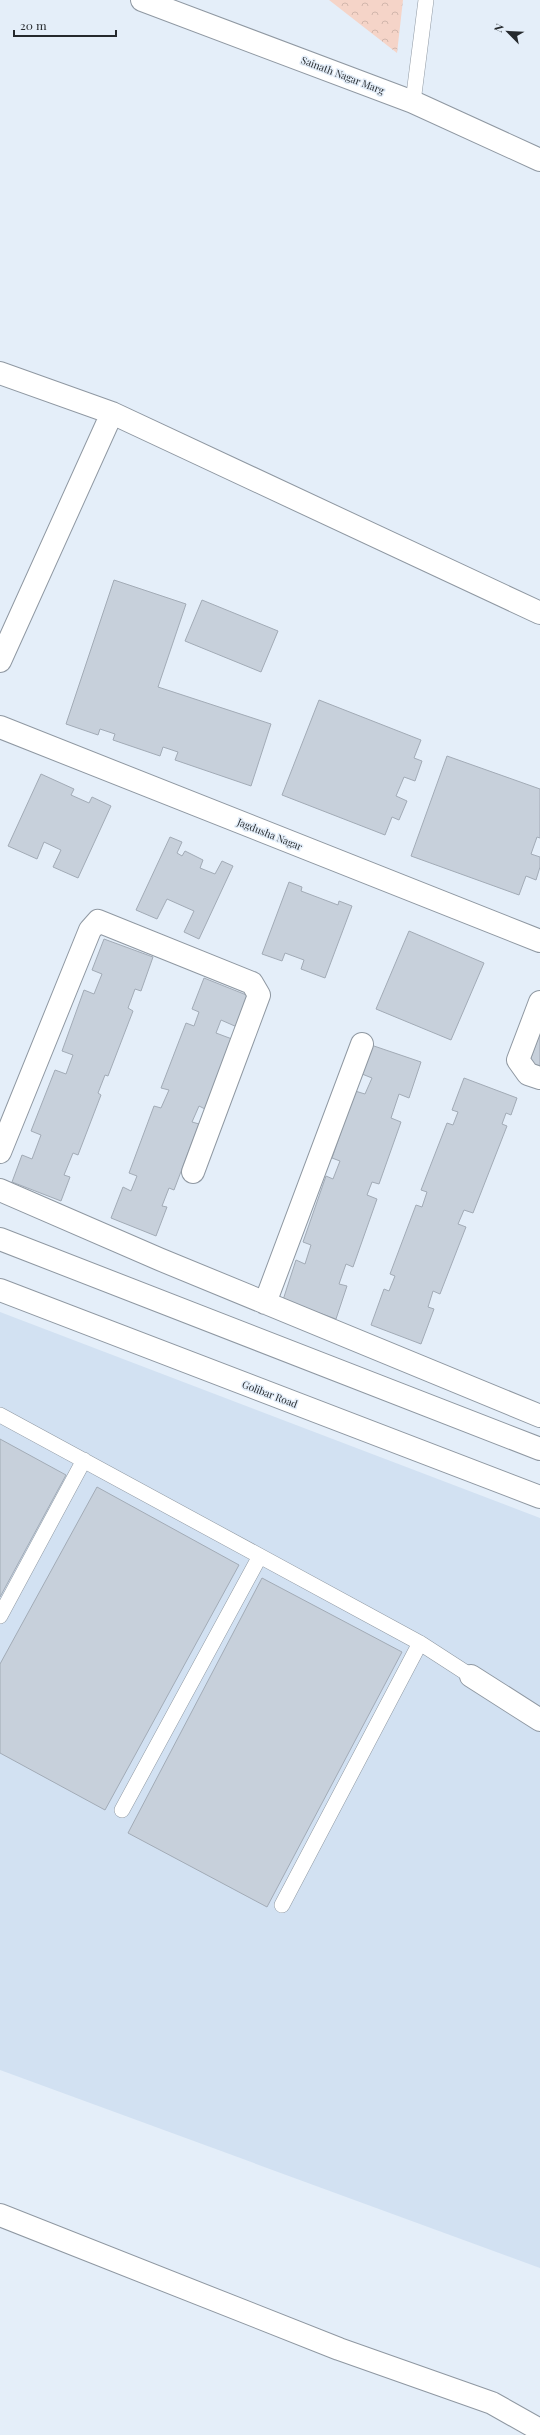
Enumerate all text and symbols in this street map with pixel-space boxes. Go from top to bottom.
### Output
scale bar [14,12,116,38]
north arrow [488,12,528,52]
text: 20 m [20,17,47,33]
text: N [490,21,507,34]
street label: Sainath Nagar Marg [299,53,387,98]
street label: Jagdusha Nagar [234,814,305,854]
street label: Golibar Road [240,1377,300,1411]

